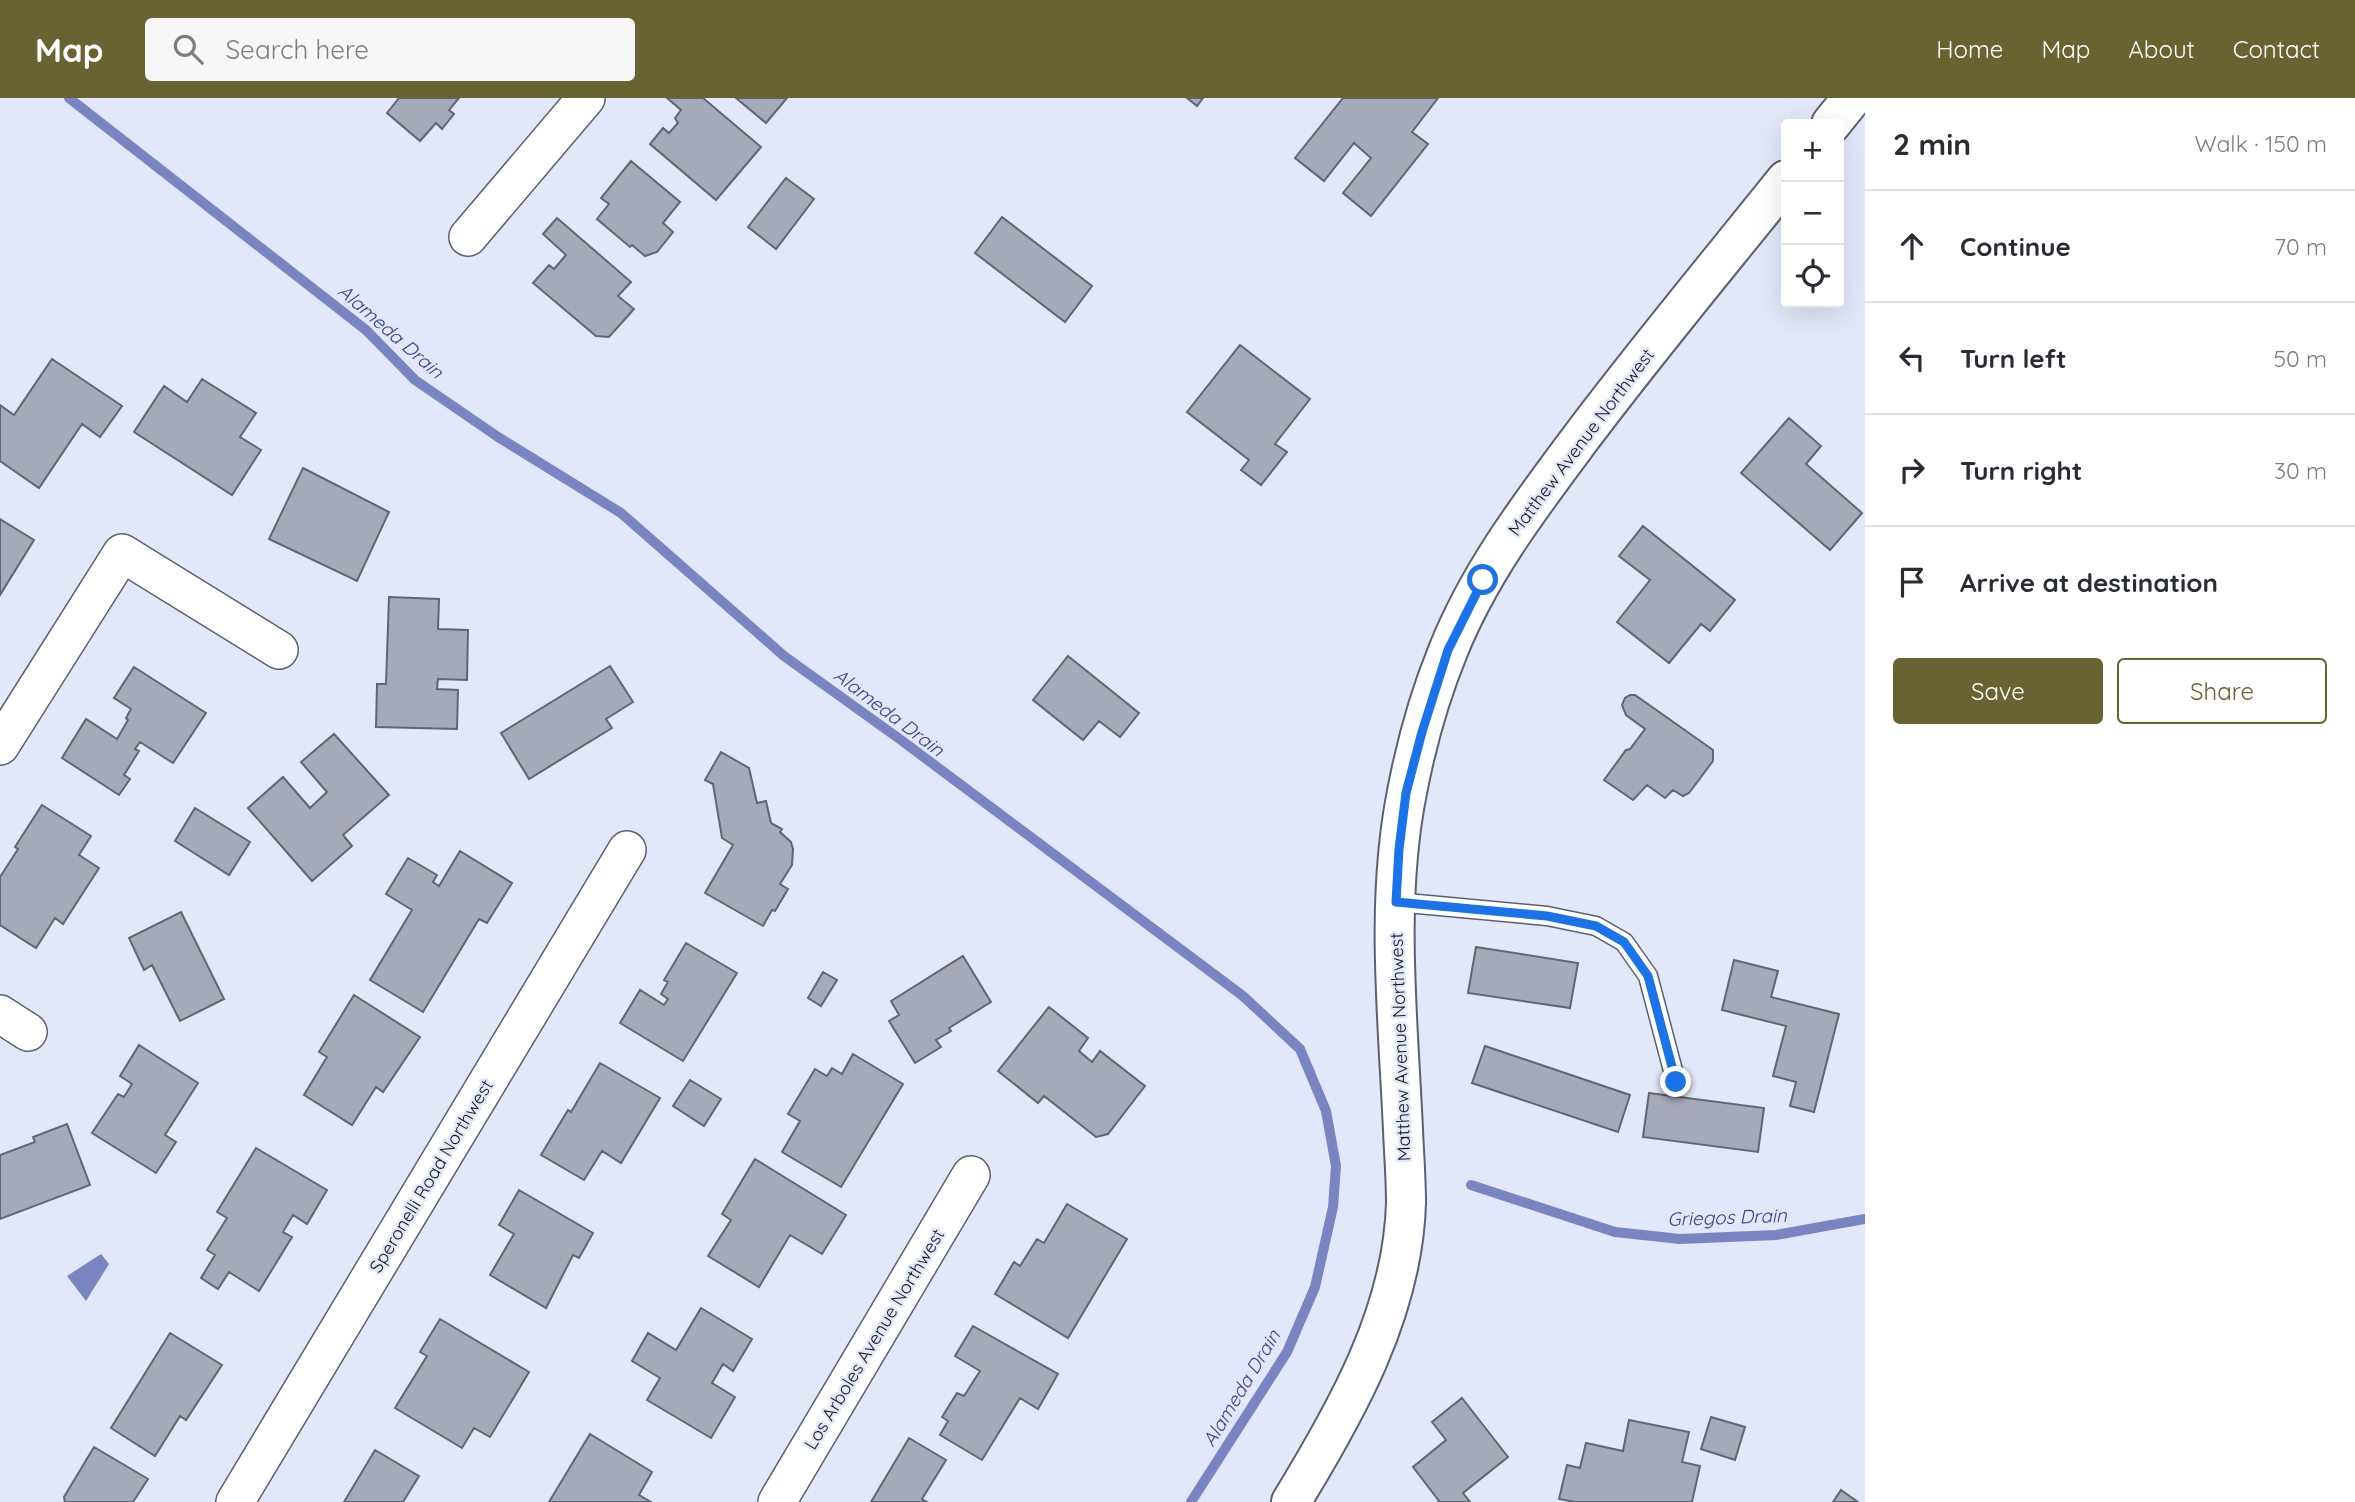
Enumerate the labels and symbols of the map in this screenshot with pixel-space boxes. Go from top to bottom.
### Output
water label: Alameda Drain [333,279,449,384]
street label: Matthew Avenue Northwest [1503,344,1659,540]
route start [1467,564,1498,595]
water label: Alameda Drain [829,663,950,762]
street label: Matthew Avenue Northwest [1385,932,1415,1162]
route end [1660,1066,1691,1097]
street label: Speronelli Road Northwest [364,1075,498,1277]
water label: Griegos Drain [1667,1203,1788,1231]
street label: Los Arboles Avenue Northwest [799,1224,949,1454]
water label: Alameda Drain [1197,1324,1286,1451]

